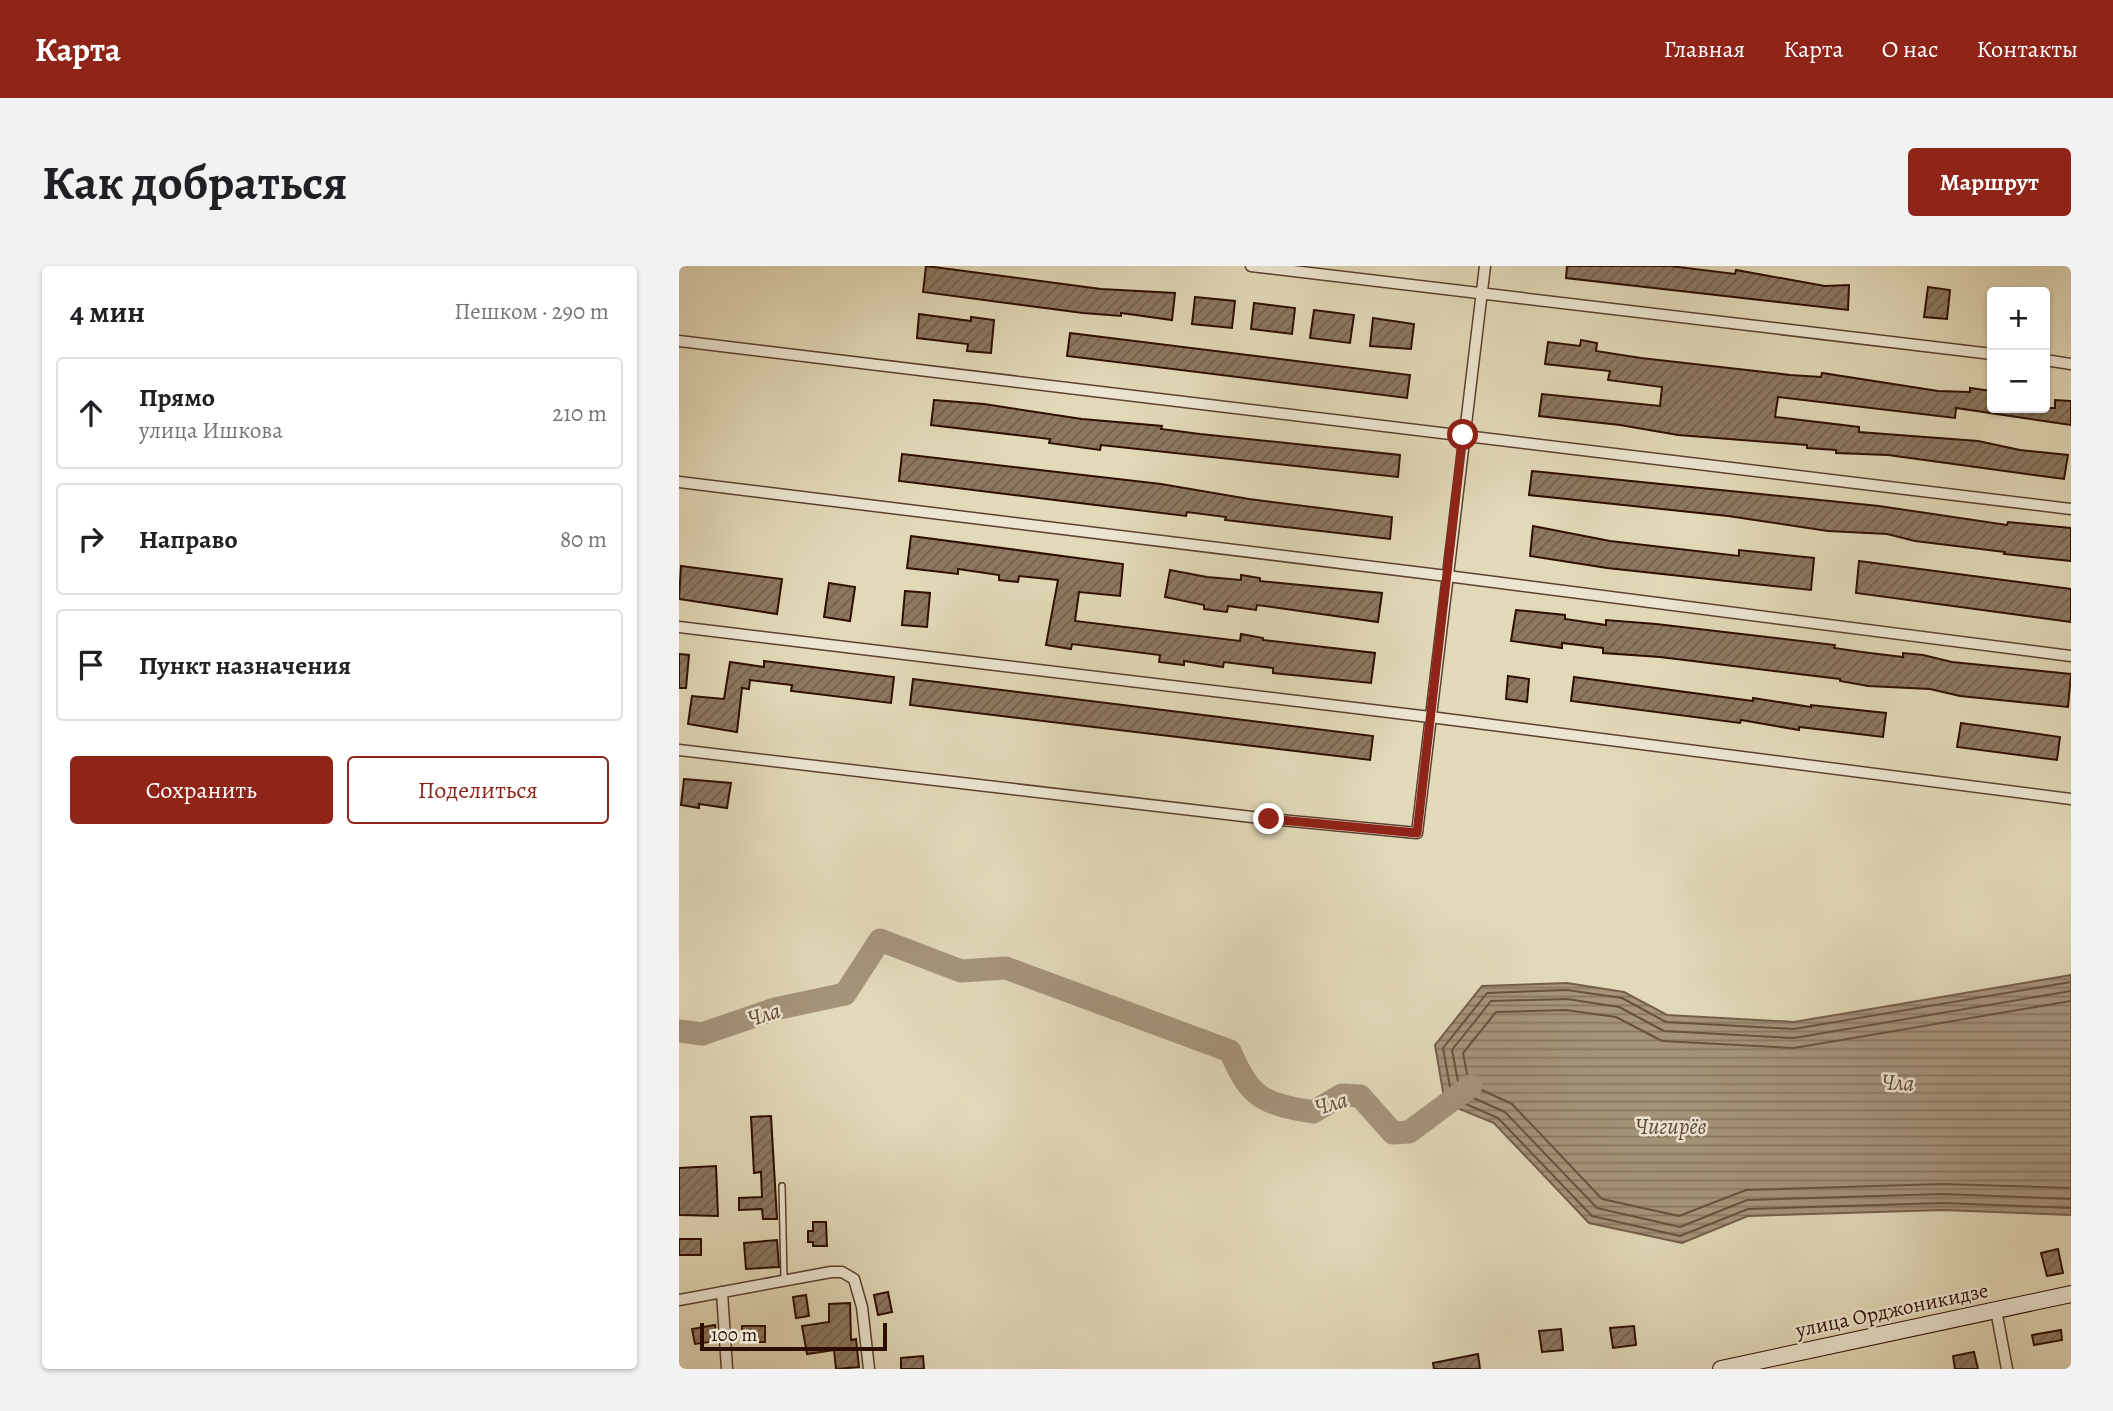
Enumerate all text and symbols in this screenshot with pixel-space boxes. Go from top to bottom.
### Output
text: Карта [35,27,121,72]
text: Главная [1664,33,1745,65]
text: Карта [1783,33,1844,65]
text: О нас [1882,33,1938,65]
text: Контакты [1976,33,2078,65]
button: Маршрут [1908,148,2071,216]
text: Как добраться [42,149,348,216]
map controls [1987,287,2050,413]
button: + [1987,287,2050,350]
text: 4 мин [70,292,145,332]
text: Пешком · 290 m [454,296,609,327]
button: − [1987,350,2050,413]
text: Прямо [139,380,215,415]
icon: ahead [72,394,110,432]
text: 210 m [552,398,607,429]
text: улица Ишкова [139,415,283,446]
route start [1447,419,1478,450]
icon: right [72,520,110,558]
text: Направо [139,522,238,557]
text: 80 m [560,524,607,555]
icon: arrive [72,646,110,684]
text: Пункт назначения [139,648,351,683]
button: Сохранить [70,756,333,824]
button: Поделиться [347,756,609,824]
route end [1253,803,1284,834]
water label: Чла [744,995,785,1034]
water label: Чла [1881,1066,1916,1099]
water label: Чла [1311,1084,1352,1123]
water label: Чигирёв [1635,1111,1707,1142]
street label: улица Орджоникидзе [1792,1276,1991,1344]
scale bar [700,1320,887,1352]
text: 100 m [711,1322,757,1348]

